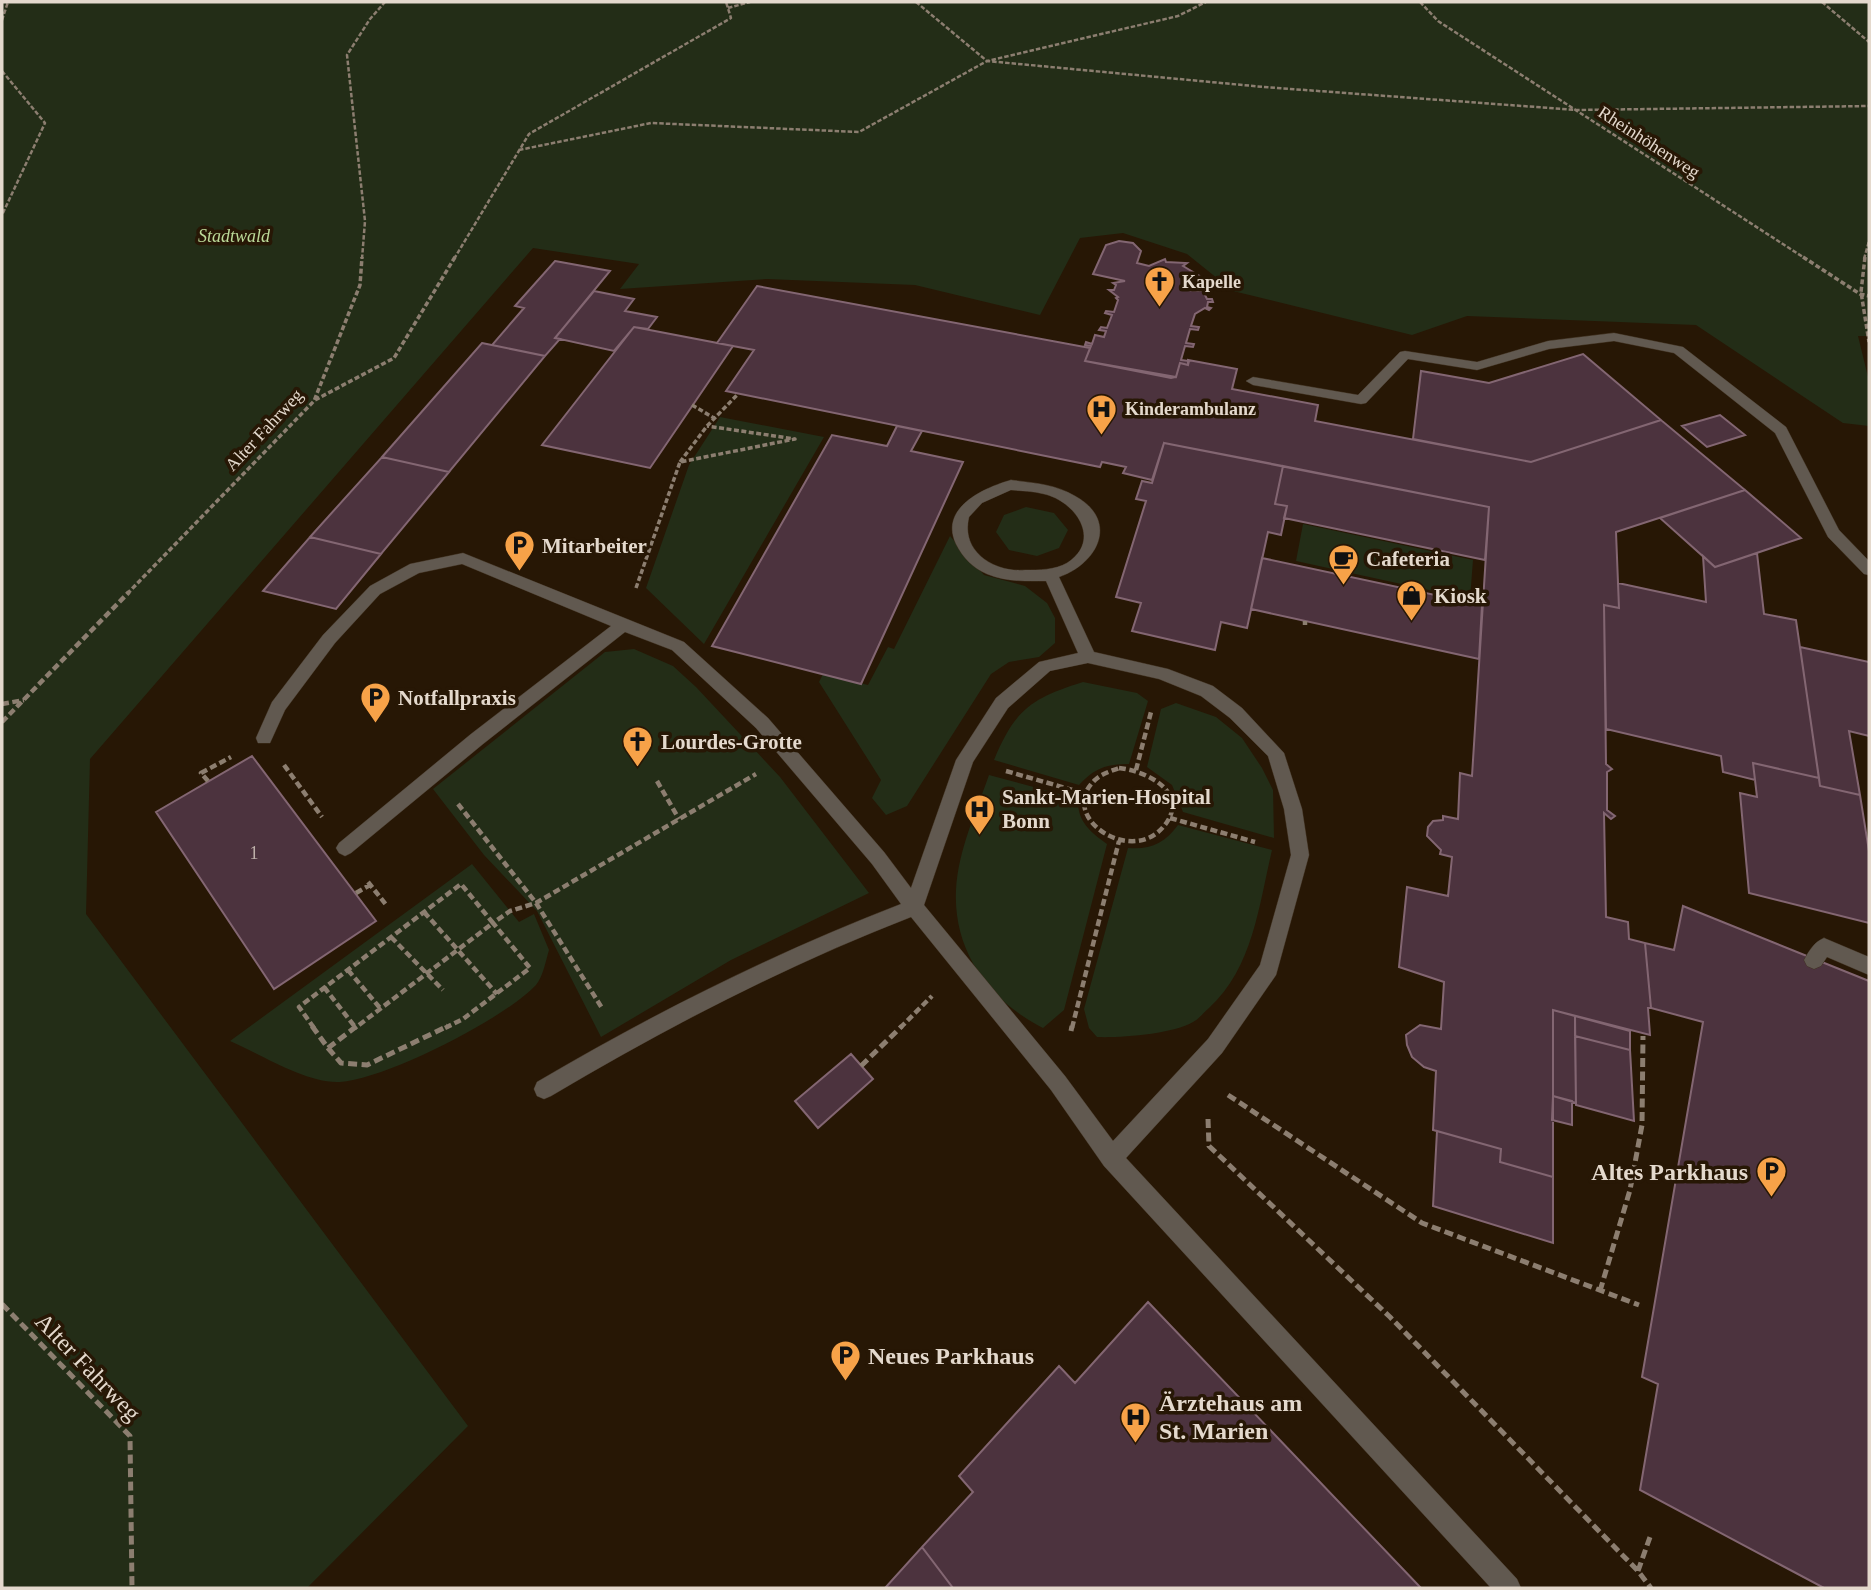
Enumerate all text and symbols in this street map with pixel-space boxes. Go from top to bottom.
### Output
street label: Rheinhöhenweg [1594,102,1704,182]
park label: Stadtwald [198,226,271,246]
church icon: Kapelle [1142,265,1176,309]
place label: Kapelle [1182,272,1241,292]
street label: Alter Fahrweg [221,385,307,475]
hospital icon: Kinderambulanz [1085,392,1119,436]
place label: Kinderambulanz [1125,399,1256,419]
parking icon: Mitarbeiter [502,529,536,573]
place label: Mitarbeiter [542,534,647,558]
cafe icon: Cafeteria [1326,542,1360,586]
place label: Cafeteria [1366,547,1450,571]
shop icon: Kiosk [1394,579,1428,623]
place label: Kiosk [1434,584,1487,608]
parking icon: Notfallpraxis [358,681,392,725]
place label: Notfallpraxis [398,686,516,710]
church icon: Lourdes-Grotte [621,725,655,769]
place label: Lourdes-Grotte [661,730,802,754]
place label: Sankt-Marien-Hospital Bonn [1002,785,1211,833]
hospital icon: Sankt-Marien-Hospital Bonn [962,792,996,836]
house number: 1 [250,843,259,863]
parking icon: Altes Parkhaus [1754,1155,1788,1199]
place label: Altes Parkhaus [1591,1159,1748,1185]
street label: Alter Fahrweg [30,1308,146,1426]
parking icon: Neues Parkhaus [828,1339,862,1383]
place label: Neues Parkhaus [868,1343,1034,1369]
place label: Ärztehaus am St. Marien [1159,1390,1302,1444]
hospital icon: Ärztehaus am St. Marien [1119,1400,1153,1444]

